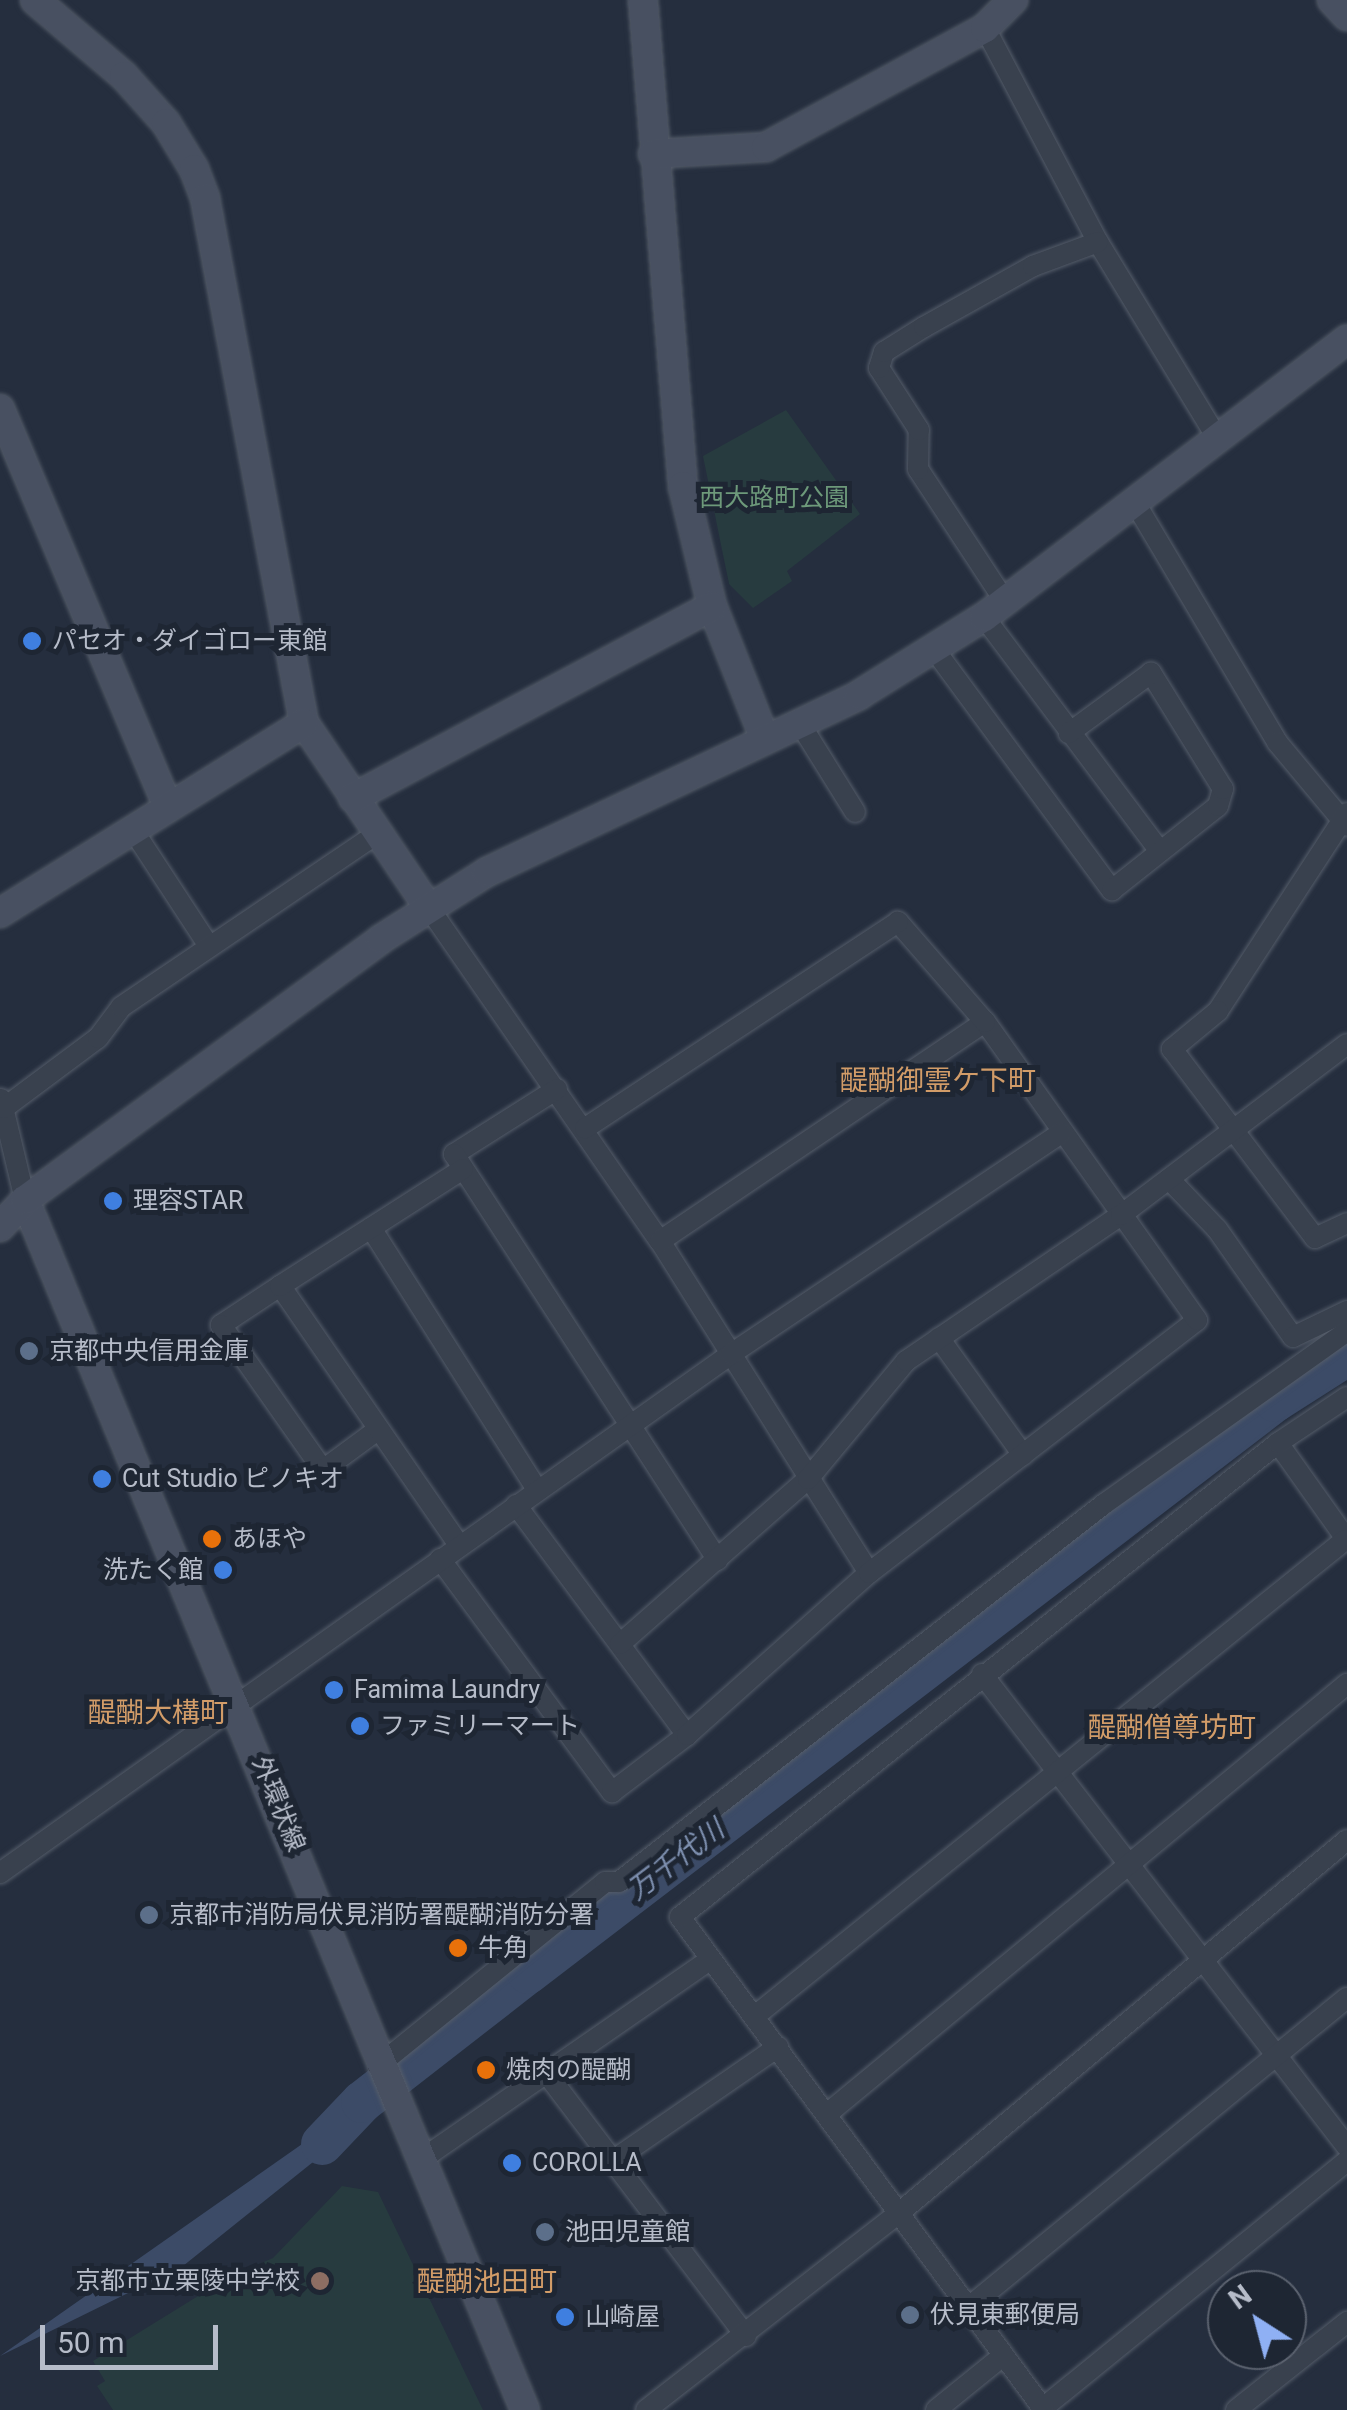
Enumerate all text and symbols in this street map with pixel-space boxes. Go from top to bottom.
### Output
park label: 西大路町公園 [699,483,849,513]
place label: パセオ・ダイゴロー東館 [52,626,327,656]
marker: パセオ・ダイゴロー東館 [21,630,43,652]
district label: 醍醐御霊ケ下町 [840,1064,1036,1098]
place label: 理容STAR [133,1186,244,1216]
marker: 理容STAR [102,1190,124,1212]
place label: 京都中央信用金庫 [49,1336,249,1366]
marker: 京都中央信用金庫 [18,1340,40,1362]
place label: Cut Studio ピノキオ [122,1464,344,1494]
marker: Cut Studio ピノキオ [91,1468,113,1490]
place label: あほや [232,1524,307,1554]
marker: あほや [201,1528,223,1550]
place label: 洗たく館 [103,1555,203,1585]
marker: 洗たく館 [212,1559,234,1581]
place label: Famima Laundry [354,1675,540,1705]
marker: Famima Laundry [323,1679,345,1701]
district label: 醍醐大構町 [88,1696,228,1730]
place label: ファミリーマート [380,1711,580,1741]
district label: 醍醐僧尊坊町 [1088,1711,1256,1745]
marker: ファミリーマート [349,1715,371,1737]
street label: 外環状線 [245,1752,311,1856]
water label: 万千代川 [621,1813,731,1907]
place label: 京都市消防局伏見消防署醍醐消防分署 [169,1900,594,1930]
marker: 京都市消防局伏見消防署醍醐消防分署 [138,1904,160,1926]
place label: 牛角 [478,1933,528,1963]
marker: 牛角 [447,1937,469,1959]
place label: 焼肉の醍醐 [506,2055,631,2085]
marker: 焼肉の醍醐 [475,2059,497,2081]
place label: COROLLA [532,2148,642,2178]
marker: COROLLA [501,2152,523,2174]
place label: 池田児童館 [565,2217,690,2247]
marker: 池田児童館 [534,2221,556,2243]
district label: 醍醐池田町 [417,2265,557,2299]
place label: 京都市立栗陵中学校 [75,2266,300,2296]
marker: 京都市立栗陵中学校 [309,2270,331,2292]
north arrow [1207,2270,1307,2370]
text: N [1223,2278,1258,2316]
place label: 伏見東郵便局 [930,2300,1080,2330]
place label: 山崎屋 [585,2302,660,2332]
marker: 伏見東郵便局 [899,2304,921,2326]
scale bar [45,2305,222,2367]
marker: 山崎屋 [554,2306,576,2328]
text: 50 m [57,2325,124,2360]

